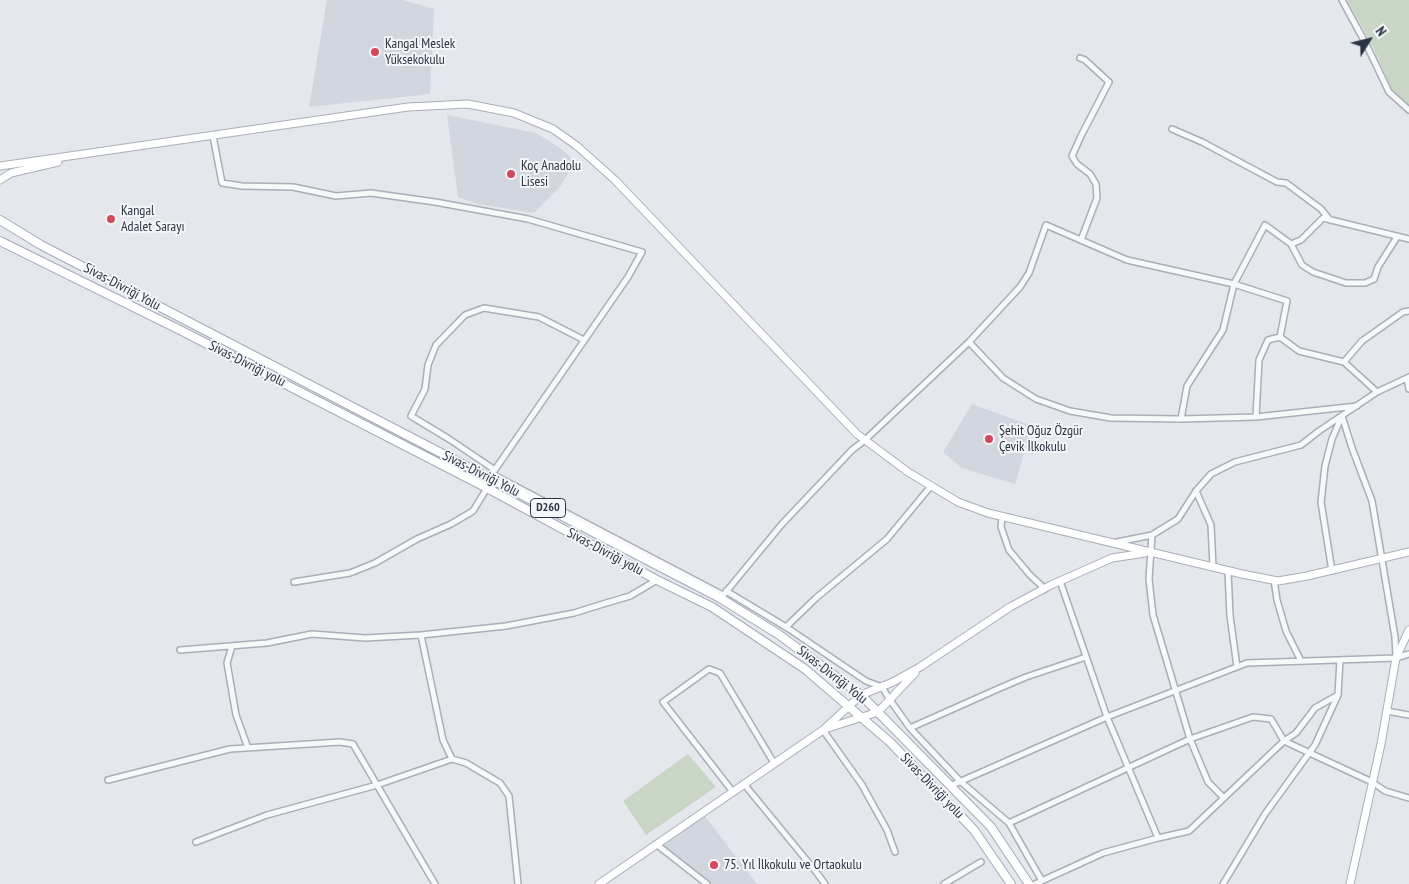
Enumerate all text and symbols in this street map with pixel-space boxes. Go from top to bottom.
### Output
north arrow [1344,15,1394,65]
text: N [1372,23,1391,40]
place label: Kangal Meslek Yüksekokulu [385,36,455,68]
marker: Kangal Meslek Yüksekokulu [369,46,381,58]
place label: Koç Anadolu Lisesi [521,158,581,190]
marker: Koç Anadolu Lisesi [505,168,517,180]
place label: Kangal Adalet Sarayı [121,203,184,236]
marker: Kangal Adalet Sarayı [105,213,117,225]
street label: Sivas-Divriği Yolu [81,260,163,314]
street label: Sivas-Divriği yolu [206,337,288,391]
place label: Şehit Oğuz Özgür Çevik İlkokulu [999,423,1083,456]
marker: Şehit Oğuz Özgür Çevik İlkokulu [983,433,995,445]
street label: Sivas-Divriği Yolu [440,447,522,501]
road number: D260 [530,498,566,518]
street label: Sivas-Divriği yolu [564,525,646,579]
street label: Sivas-Divriği Yolu [794,642,870,708]
street label: Sivas-Divriği yolu [897,750,967,822]
place label: 75. Yıl İlkokulu ve Ortaokulu [724,857,862,873]
marker: 75. Yıl İlkokulu ve Ortaokulu [708,859,720,871]

